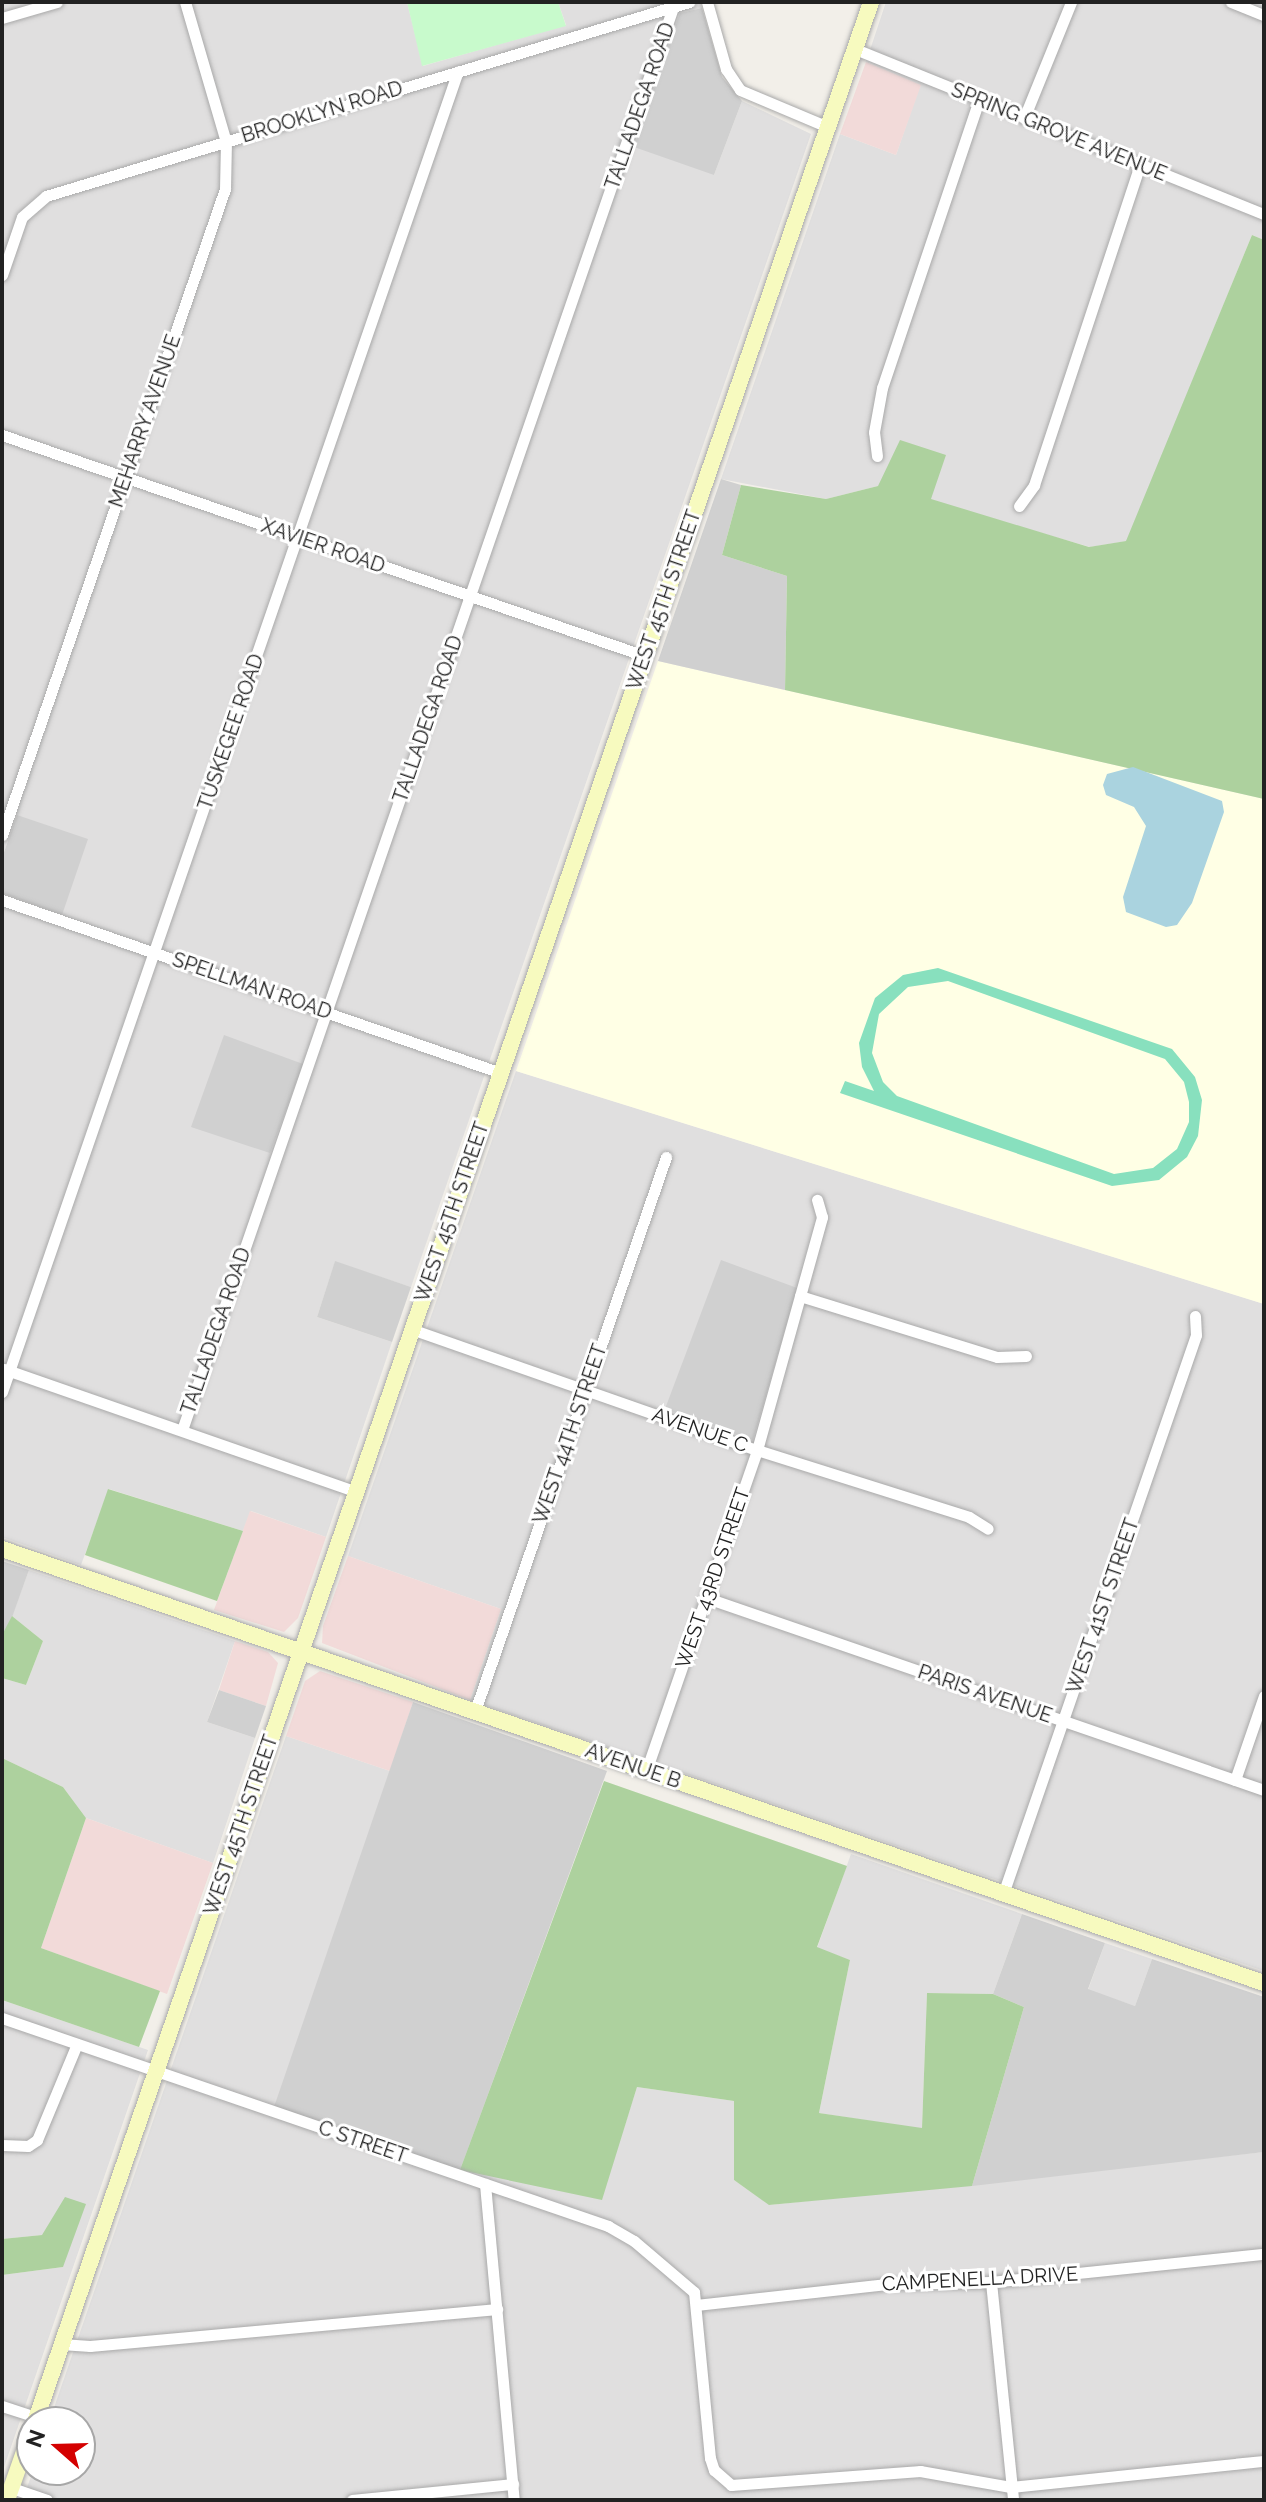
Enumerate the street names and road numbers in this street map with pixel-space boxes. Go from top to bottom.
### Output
street label: TALLADEGA ROAD [600,19,680,193]
street label: BROOKLYN ROAD [238,76,406,148]
street label: SPRING GROVE AVENUE [947,78,1171,186]
street label: MEHARRY AVENUE [104,331,186,511]
street label: WEST 45TH STREET [622,506,706,694]
street label: XAVIER ROAD [258,514,388,578]
street label: TALLADEGA ROAD [388,632,468,806]
street label: TUSKEGEE ROAD [193,651,269,813]
street label: SPELLMAN ROAD [169,947,335,1025]
street label: WEST 45TH STREET [410,1118,494,1306]
street label: TALLADEGA ROAD [176,1244,256,1418]
street label: WEST 44TH STREET [528,1341,612,1527]
street label: AVENUE C [649,1402,751,1458]
street label: WEST 43RD STREET [671,1484,755,1672]
street label: WEST 41ST STREET [1061,1515,1145,1697]
street label: PARIS AVENUE [914,1660,1056,1728]
street label: WEST 45TH STREET [199,1731,283,1919]
street label: AVENUE B [582,1738,684,1794]
street label: C STREET [315,2116,411,2168]
street label: CAMPENELLA DRIVE [881,2262,1079,2296]

